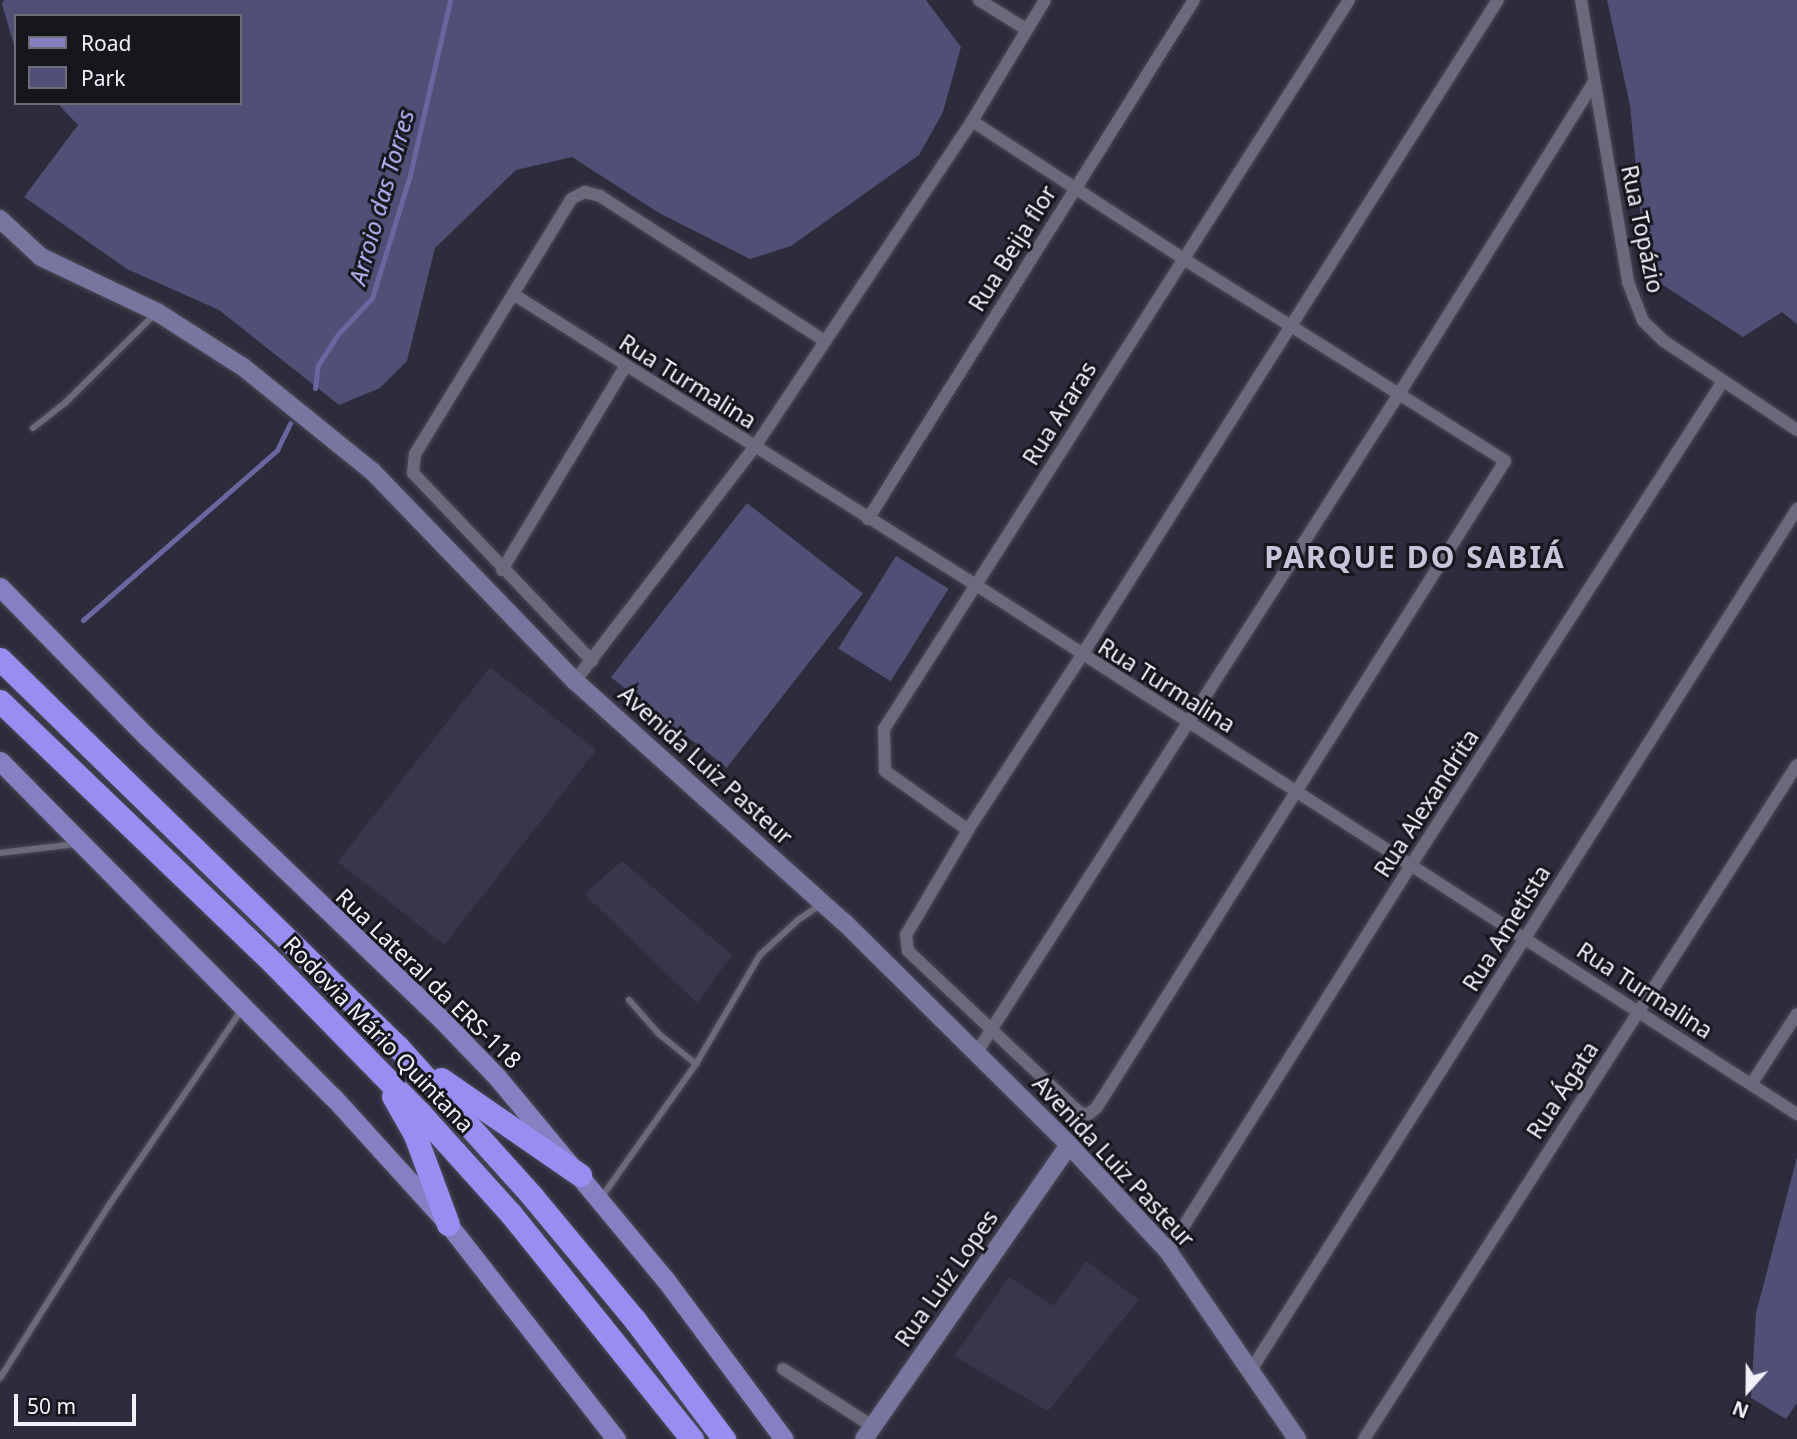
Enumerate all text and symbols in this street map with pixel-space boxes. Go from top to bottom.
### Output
legend [14,14,242,105]
text: Road [81,29,131,57]
text: Park [81,64,125,92]
water label: Arroio das Torres [342,106,420,288]
street label: Rua Topázio [1616,162,1670,296]
street label: Rua Beija flor [962,180,1062,316]
street label: Rua Turmalina [614,328,762,434]
street label: Rua Araras [1016,356,1102,470]
district label: PARQUE DO SABIÁ [1266,539,1564,575]
street label: Rua Turmalina [1093,632,1241,738]
street label: Avenida Luiz Pasteur [613,680,799,850]
street label: Rua Alexandrita [1368,724,1484,882]
street label: Rua Ametista [1456,860,1556,996]
street label: Rua Lateral da ERS-118 [331,882,527,1074]
street label: Rodovia Mário Quintana [278,930,480,1138]
street label: Rua Turmalina [1572,936,1718,1044]
street label: Rua Ágata [1520,1036,1604,1144]
street label: Avenida Luiz Pasteur [1027,1070,1201,1252]
street label: Rua Luiz Lopes [889,1204,1003,1352]
north arrow [1713,1355,1783,1425]
scale bar [18,1380,140,1424]
text: 50 m [27,1392,76,1420]
text: N [1729,1395,1752,1425]

